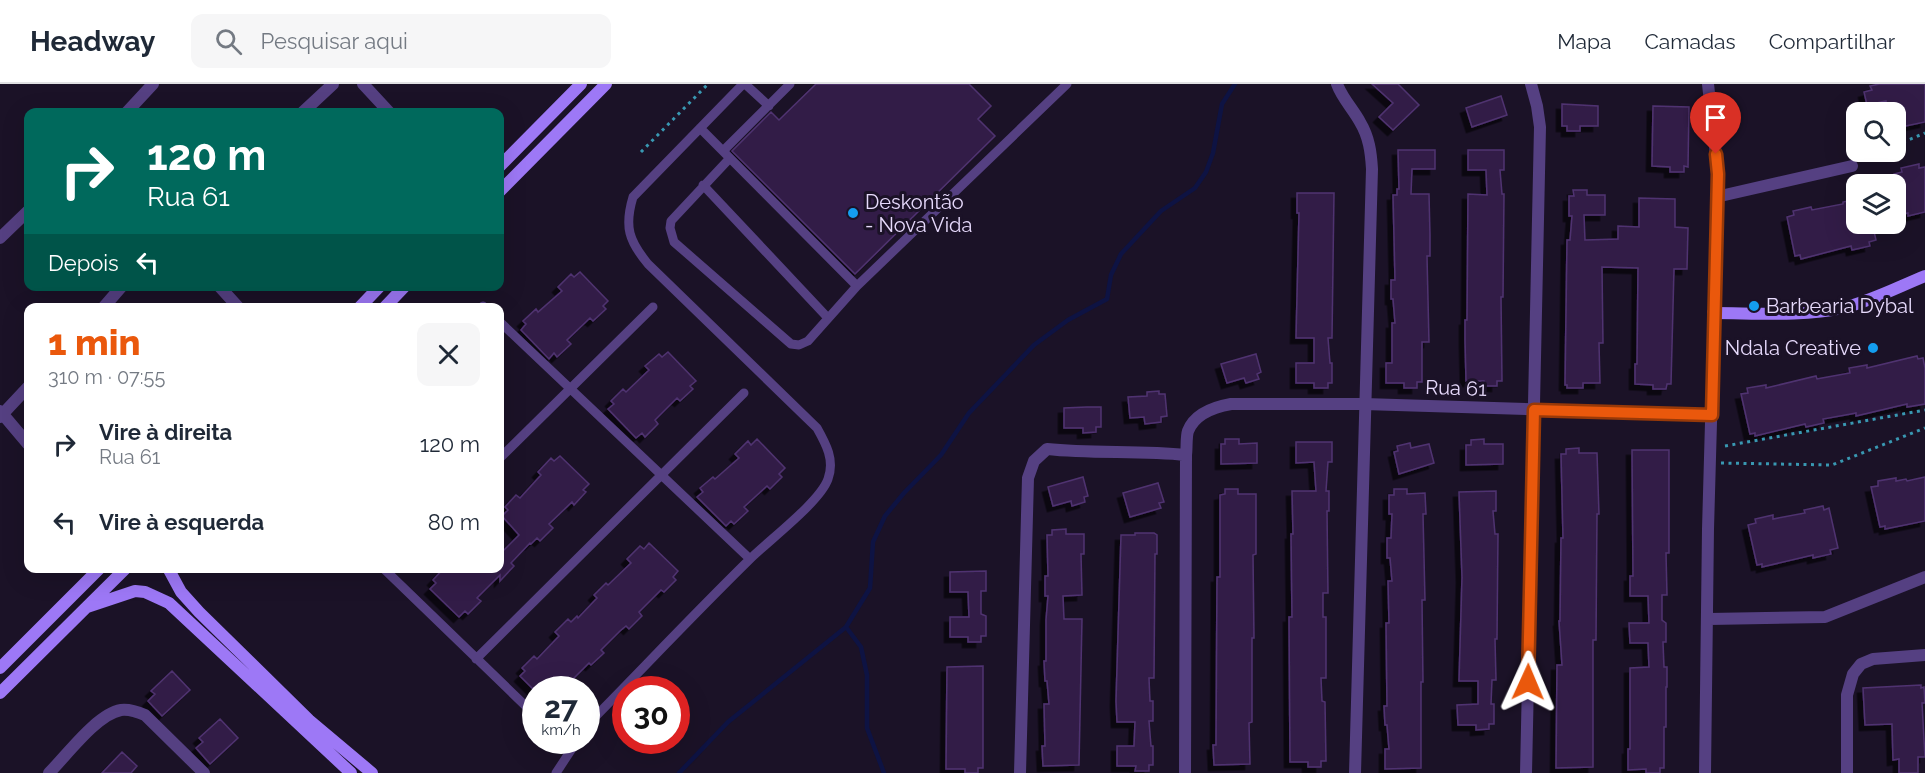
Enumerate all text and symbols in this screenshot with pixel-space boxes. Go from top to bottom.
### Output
search box [191,14,611,68]
text: Headway [30,25,155,58]
icon: search [212,25,245,58]
text: Pesquisar aqui [260,28,408,54]
text: Mapa [1557,29,1611,54]
text: Camadas [1644,29,1736,54]
text: Compartilhar [1769,29,1895,54]
pin [1690,92,1741,154]
icon: arrive [1699,101,1732,134]
map controls [1846,102,1906,234]
button: search [1846,102,1906,162]
text: 120 m [147,131,266,180]
icon: right [48,132,126,210]
button: layers [1846,174,1906,234]
text: Rua 61 [147,181,230,212]
place label: Deskontão - Nova Vida [865,190,972,237]
marker: Deskontão - Nova Vida [846,206,860,220]
icon: left [131,246,164,279]
text: Depois [48,250,119,276]
place label: Barbearia Dybal [1766,294,1914,318]
marker: Barbearia Dybal [1747,299,1761,313]
text: 1 min [48,321,140,363]
button: close [417,323,480,386]
place label: Ndala Creative [1725,336,1861,360]
marker: Ndala Creative [1866,341,1880,355]
text: 310 m · 07:55 [48,365,165,389]
street label: Rua 61 [1425,375,1488,401]
text: Vire à direita [99,419,232,445]
icon: right [48,428,81,461]
text: 120 m [420,431,480,457]
text: Rua 61 [99,445,160,469]
icon: left [48,506,81,539]
text: Vire à esquerda [99,509,264,535]
text: 80 m [428,509,480,535]
position arrow [1496,650,1560,714]
speed limit sign: 30 [612,676,690,754]
text: 27 [544,690,578,725]
text: km/h [541,721,581,739]

